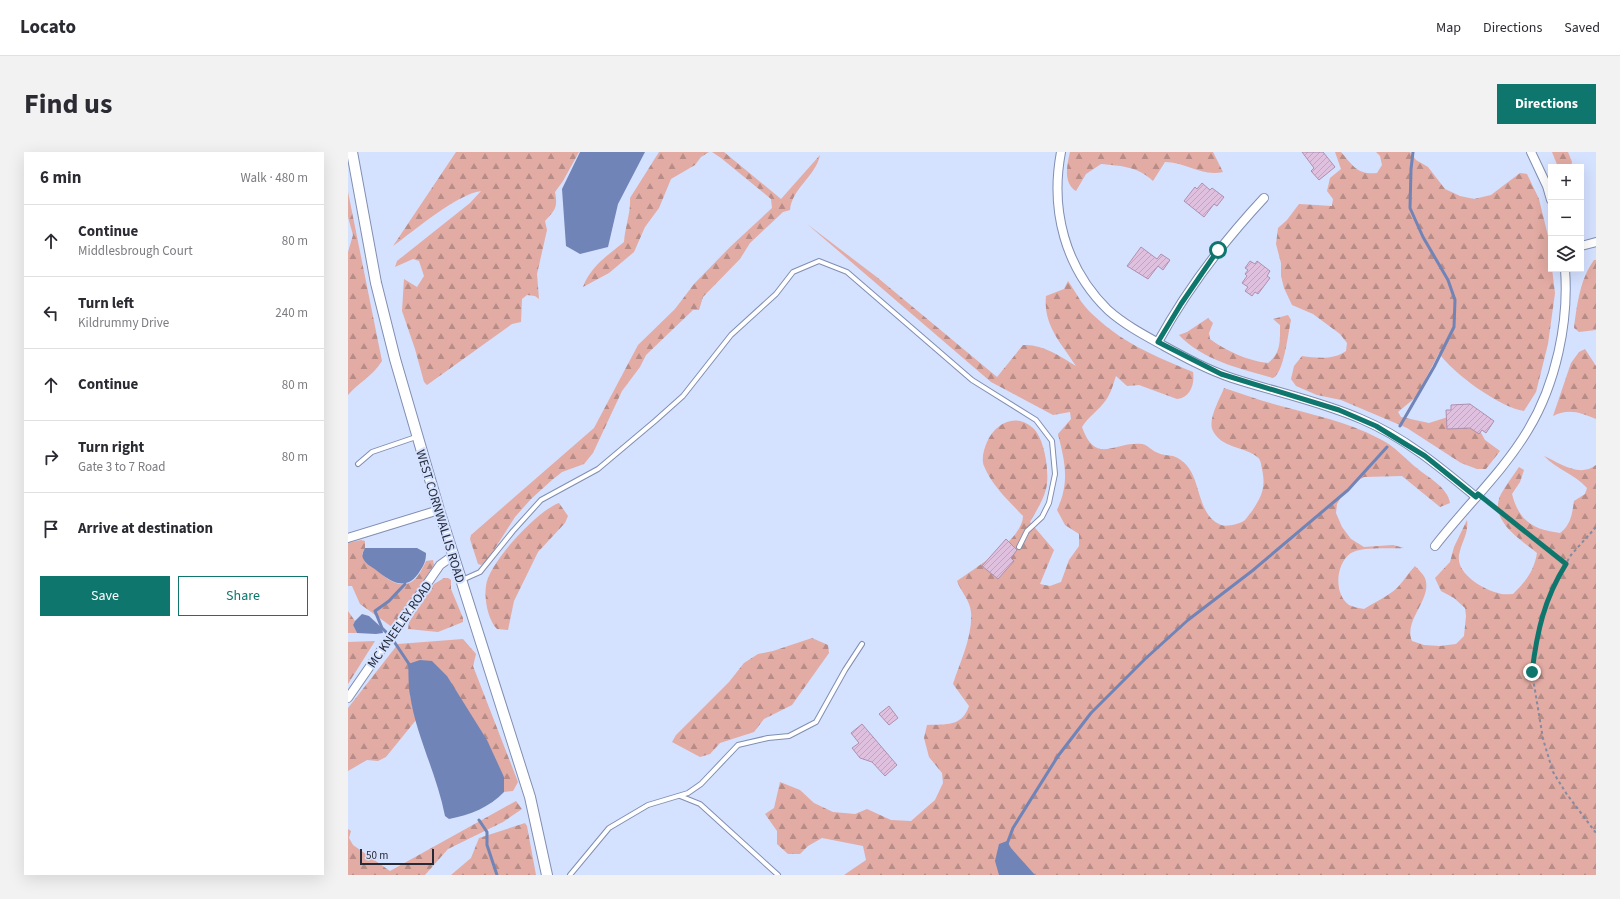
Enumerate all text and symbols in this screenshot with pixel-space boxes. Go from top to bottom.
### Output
text: Locato [20,14,76,41]
text: Map [1436,18,1461,38]
text: Directions [1483,18,1542,38]
text: Saved [1564,18,1600,38]
text: Find us [24,84,112,124]
button: Directions [1497,84,1596,124]
map controls [1548,164,1584,272]
button: + [1548,164,1584,200]
text: 6 min [40,166,81,190]
text: Walk · 480 m [240,169,308,187]
button: − [1548,200,1584,236]
text: Continue [78,221,138,242]
icon: ahead [40,230,62,252]
text: 80 m [282,232,308,250]
button: layers [1548,236,1584,272]
route start [1209,241,1227,259]
text: Middlesbrough Court [78,242,193,260]
text: Turn left [78,293,134,314]
icon: left [40,302,62,324]
text: 240 m [275,304,308,322]
text: Kildrummy Drive [78,314,169,332]
icon: ahead [40,374,62,396]
text: Continue [78,374,138,395]
text: 80 m [282,376,308,394]
text: Turn right [78,437,144,458]
icon: right [40,446,62,468]
street label: WEST CORNWALLIS ROAD [411,447,469,585]
text: 80 m [282,448,308,466]
text: Gate 3 to 7 Road [78,458,166,476]
icon: arrive [40,518,62,540]
text: Arrive at destination [78,518,213,539]
button: Save [40,576,170,616]
button: Share [178,576,308,616]
street label: MC KNEELEY ROAD [363,578,436,672]
route end [1523,663,1541,681]
scale bar [360,847,434,866]
text: 50 m [366,848,388,863]

